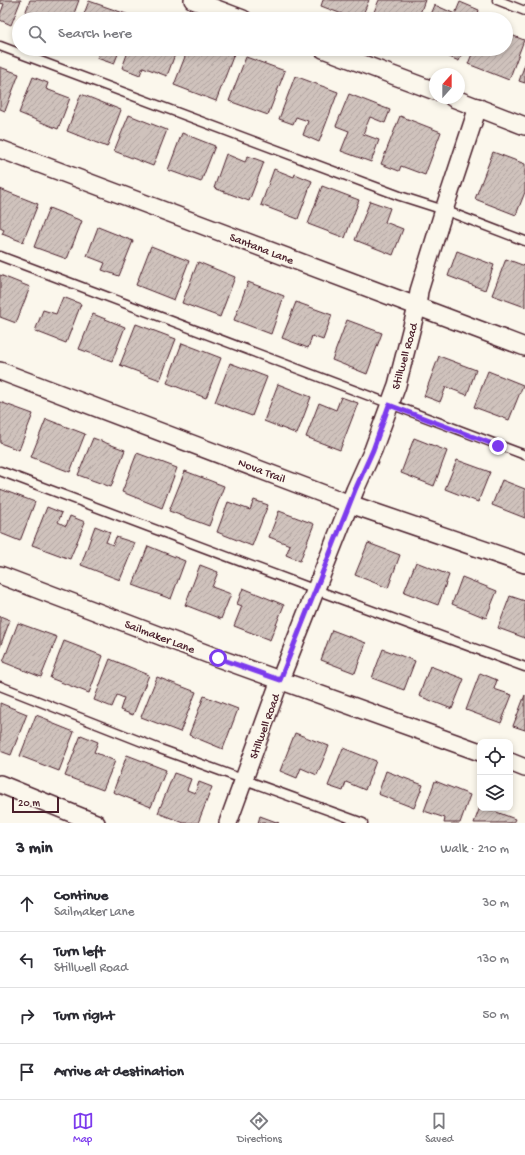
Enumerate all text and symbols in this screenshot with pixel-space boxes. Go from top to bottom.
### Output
search box [12,12,513,56]
icon: search [26,23,48,45]
text: Search here [58,25,132,43]
north arrow [429,68,465,104]
street label: Santana Lane [227,231,296,269]
street label: Stillwell Road [390,321,422,391]
route end [489,437,507,455]
street label: Nova Trail [236,456,287,487]
street label: Sailmaker Lane [122,618,197,658]
route start [209,649,227,667]
street label: Stillwell Road [248,691,284,761]
map controls [477,739,513,811]
button: locate [477,739,513,775]
button: layers [477,775,513,811]
scale bar [12,795,59,814]
text: 20 m [18,798,40,810]
text: 3 min [16,839,53,859]
text: Walk · 210 m [441,842,509,857]
text: Continue [54,887,108,905]
icon: ahead [16,893,38,915]
text: 30 m [483,896,509,911]
text: Sailmaker Lane [54,905,134,920]
text: Turn left [54,943,105,961]
icon: left [16,949,38,971]
text: 130 m [477,952,509,967]
text: Stillwell Road [54,961,128,976]
icon: right [16,1005,38,1027]
text: Turn right [54,1007,114,1025]
text: 50 m [482,1008,509,1023]
icon: arrive [16,1061,38,1083]
text: Arrive at destination [54,1063,184,1081]
tab: Map [72,1110,94,1146]
tab: Directions [237,1110,282,1146]
tab: Saved [425,1110,453,1146]

